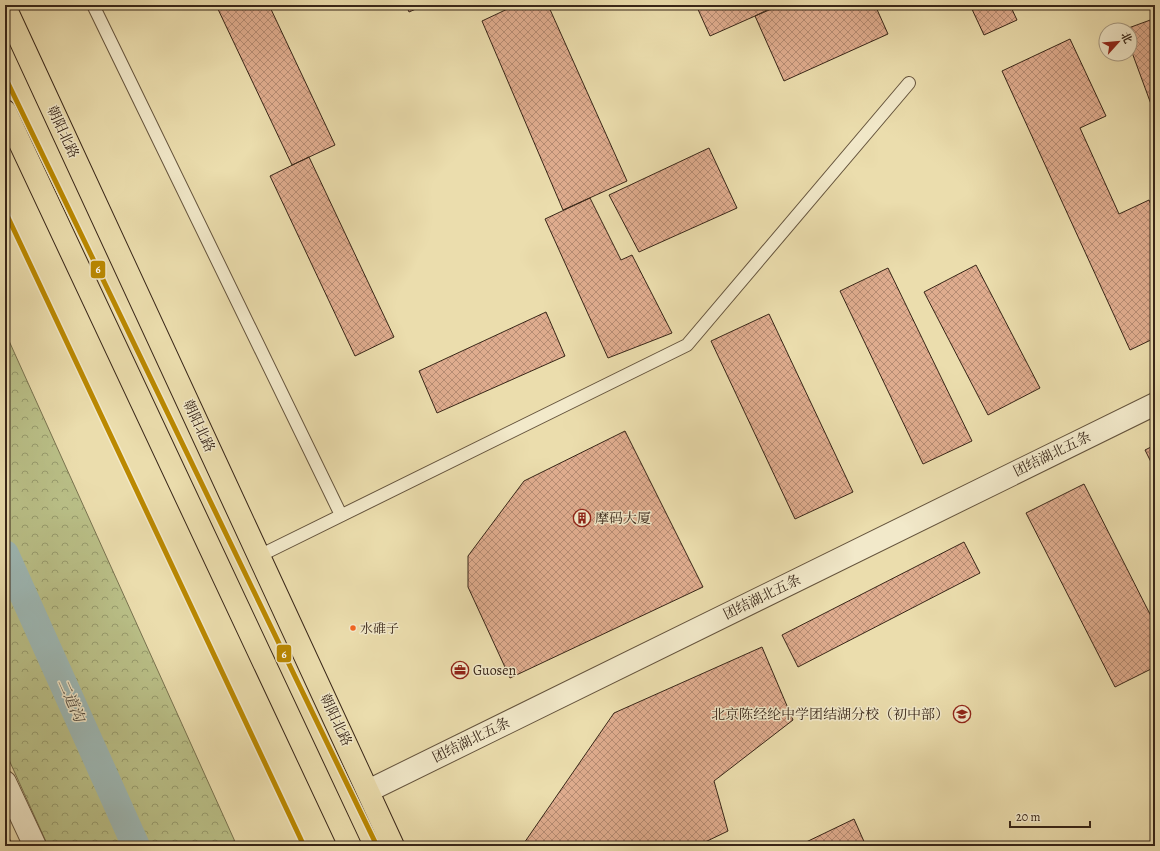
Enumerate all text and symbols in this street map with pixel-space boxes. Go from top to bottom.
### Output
north arrow [1098,22,1138,62]
text: 北 [1117,29,1136,46]
street label: 朝阳北路 [43,103,83,161]
line badge: 6 [90,260,106,279]
text: 6 [95,262,101,277]
street label: 朝阳北路 [179,397,219,455]
street label: 团结湖北五条 [1010,427,1094,481]
building icon: 摩码大厦 [572,508,592,528]
place label: 摩码大厦 [595,509,651,528]
street label: 团结湖北五条 [720,570,804,624]
place label: 水碓子 [360,620,399,637]
marker: 水碓子 [348,623,358,633]
line badge: 6 [276,644,292,663]
text: 6 [281,647,287,662]
office icon: Guosen [450,660,470,680]
place label: Guosen [473,661,517,680]
water label: 二道沟 [53,675,90,726]
street label: 朝阳北路 [316,691,356,749]
school or university icon: 北京陈经纶中学团结湖分校（初中部） [952,704,972,724]
place label: 北京陈经纶中学团结湖分校（初中部） [711,705,949,724]
street label: 团结湖北五条 [429,713,513,767]
scale bar [1010,803,1090,829]
text: 20 m [1016,809,1040,825]

